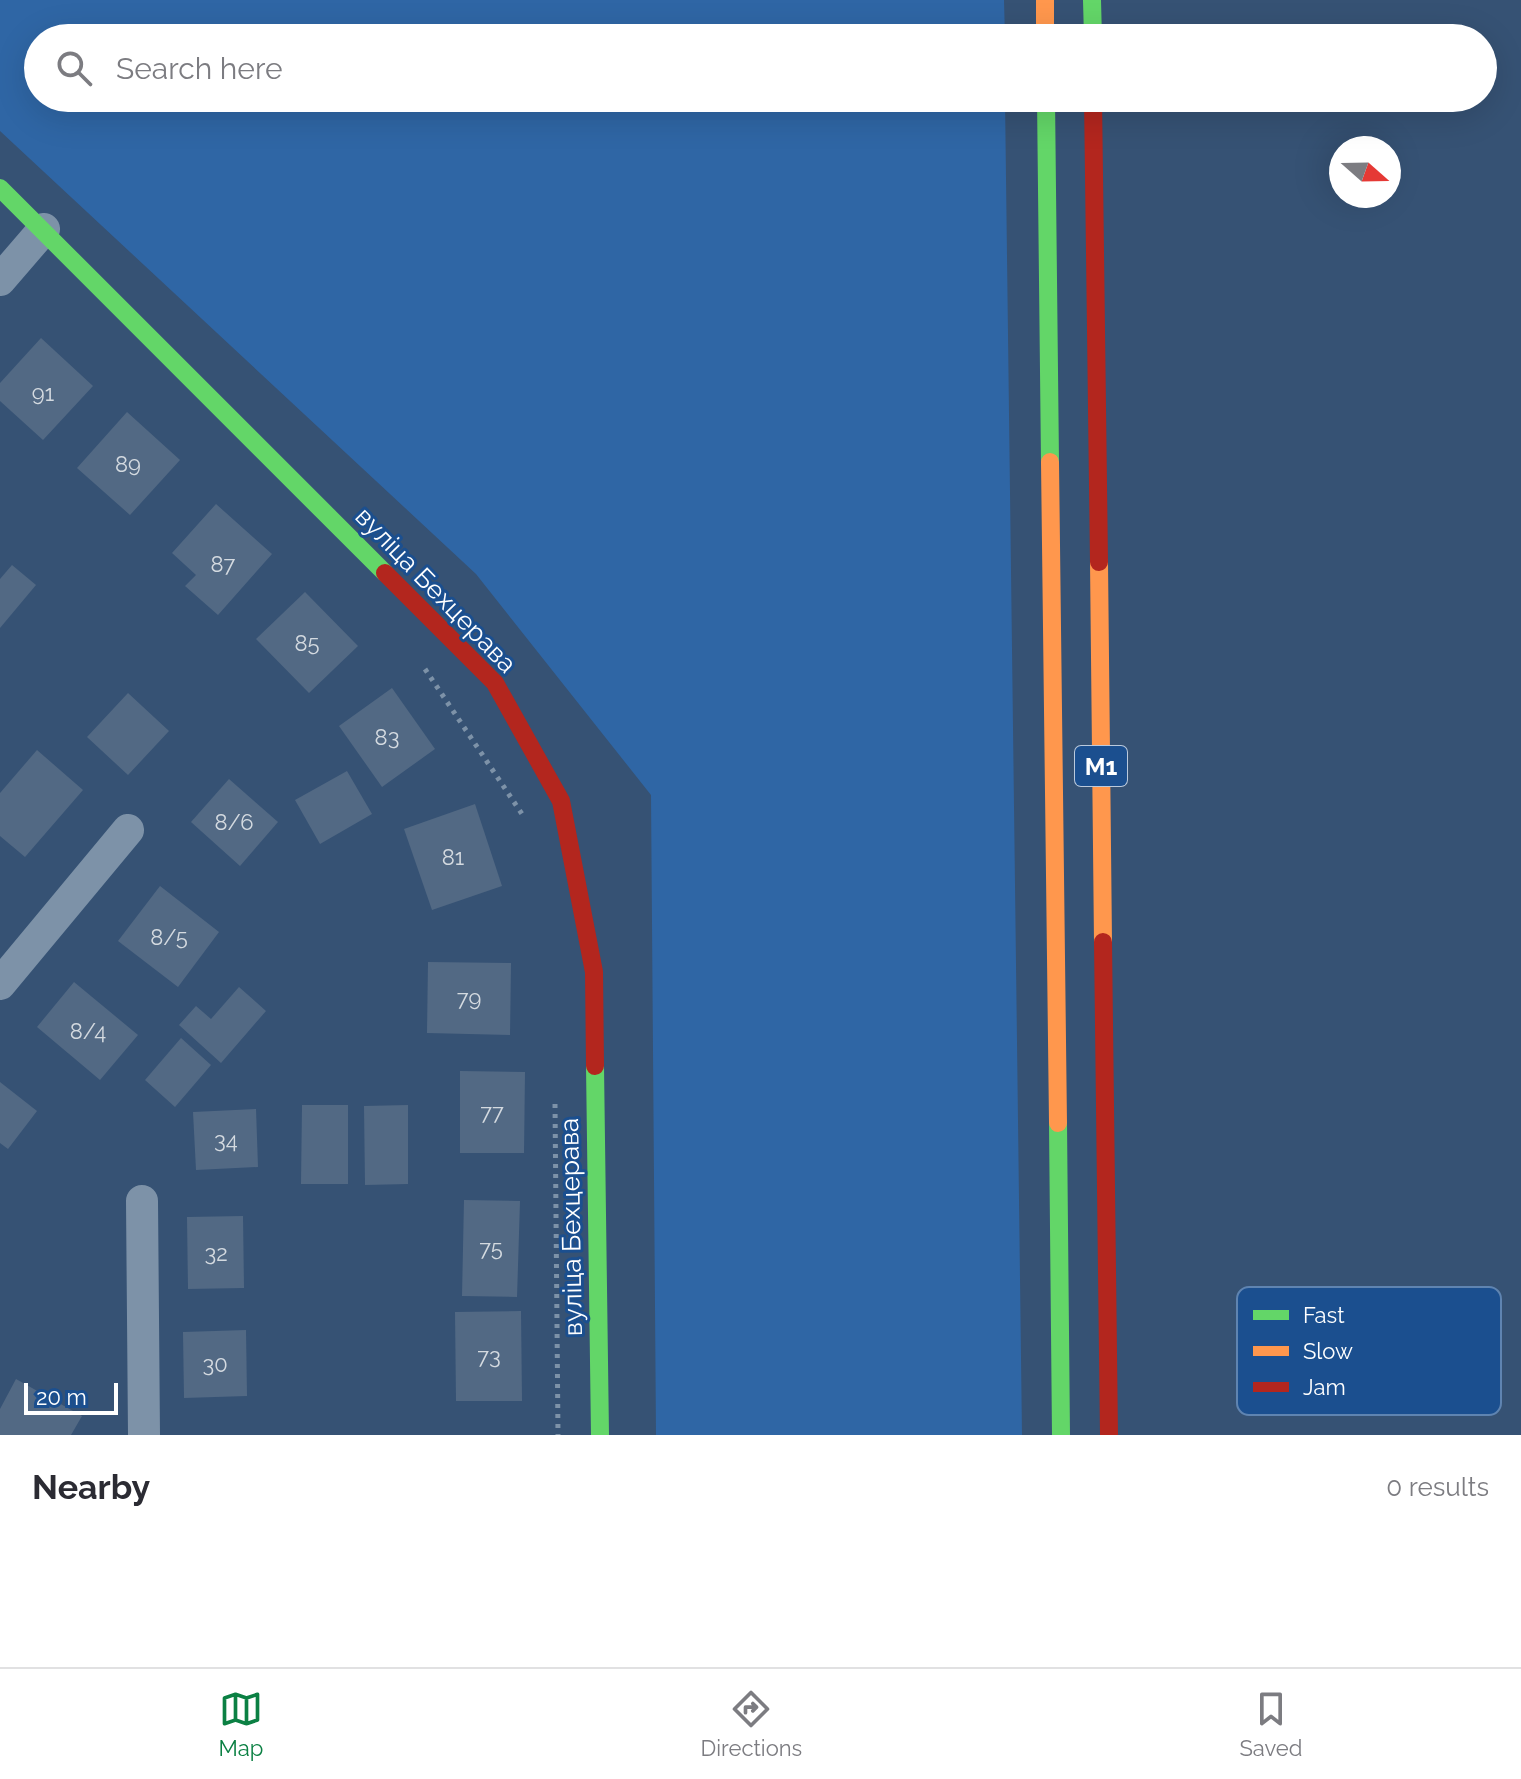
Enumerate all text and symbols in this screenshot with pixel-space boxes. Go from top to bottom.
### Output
search box [24,24,1497,112]
icon: search [52,46,96,90]
text: Search here [116,51,283,86]
north arrow [1329,136,1401,208]
house number: 91 [32,380,54,406]
house number: 89 [115,451,141,477]
street label: вуліца Бехцерава [349,501,523,679]
house number: 87 [211,551,236,577]
house number: 85 [294,630,320,656]
house number: 83 [375,724,399,750]
road number: М1 [1075,746,1127,786]
house number: 8/6 [214,809,254,835]
house number: 81 [442,844,464,870]
house number: 8/5 [150,924,188,950]
house number: 79 [457,985,481,1011]
house number: 8/4 [70,1018,106,1044]
house number: 77 [480,1099,504,1125]
street label: вуліца Бехцерава [554,1118,588,1336]
house number: 34 [214,1127,238,1153]
house number: 75 [479,1235,503,1261]
house number: 32 [204,1240,228,1266]
legend [1237,1287,1501,1415]
text: Fast [1303,1302,1345,1328]
text: Slow [1303,1338,1353,1364]
house number: 73 [477,1343,501,1369]
house number: 30 [202,1351,228,1377]
text: Jam [1303,1374,1346,1400]
scale bar [24,1379,118,1415]
text: 20 m [36,1384,87,1410]
text: Nearby [32,1467,150,1507]
text: 0 results [1386,1472,1489,1502]
tab: Map [219,1687,263,1761]
tab: Directions [701,1687,802,1761]
tab: Saved [1239,1687,1302,1761]

